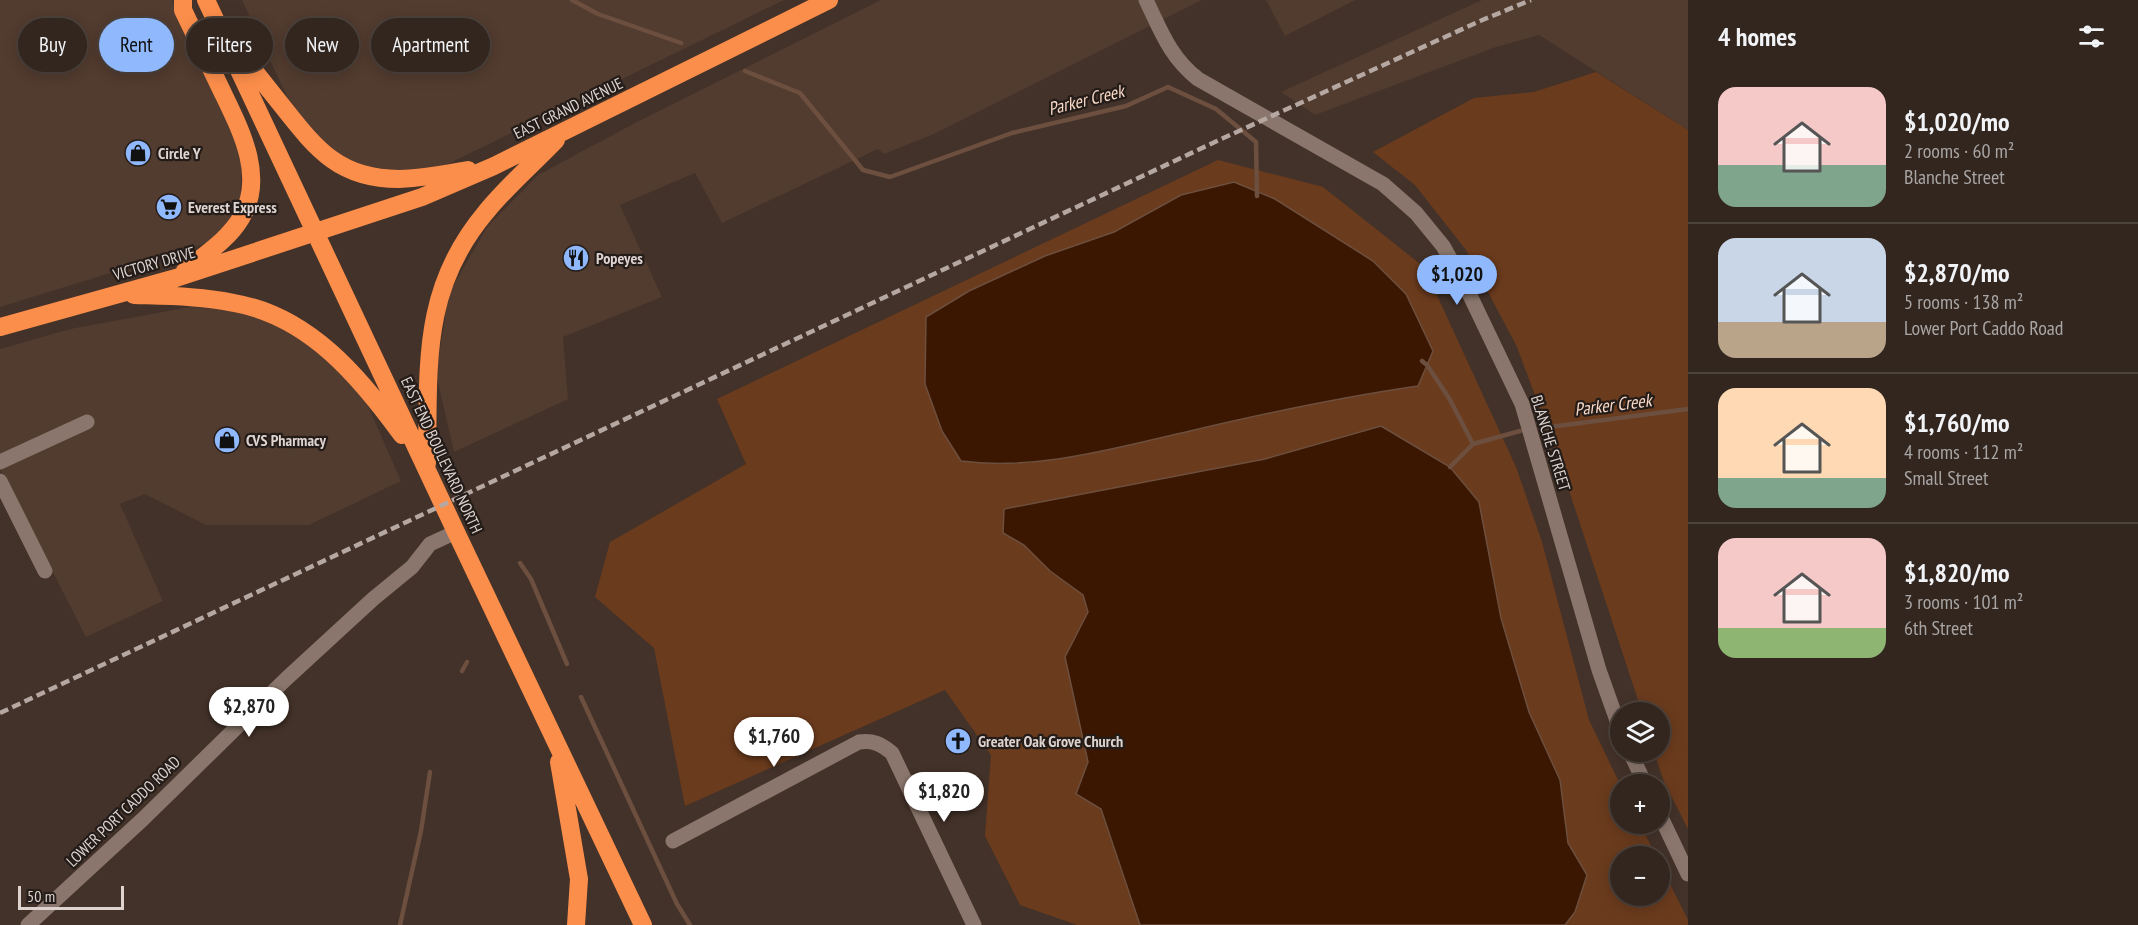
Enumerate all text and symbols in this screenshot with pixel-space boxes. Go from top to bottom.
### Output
chip: Buy [18,18,87,72]
chip: Rent [99,18,174,72]
chip: Filters [186,18,273,72]
chip: New [285,18,359,72]
chip: Apartment [371,18,490,72]
text: 4 homes [1718,20,1796,53]
icon: filters [2075,20,2108,53]
street label: EAST GRAND AVENUE [510,73,626,143]
water label: Parker Creek [1046,79,1128,120]
text: $1,020/mo [1904,105,2010,138]
icon: home [1766,111,1838,183]
shop icon: Circle Y [123,138,153,168]
text: 2 rooms · 60 m² [1904,138,2014,164]
place label: Circle Y [158,143,201,163]
text: Blanche Street [1904,164,2005,190]
supermarket icon: Everest Express [154,192,184,222]
place label: Everest Express [188,197,277,217]
street label: VICTORY DRIVE [110,242,198,285]
restaurant icon: Popeyes [561,243,591,273]
place label: Popeyes [596,248,643,268]
pin: $1,020 [1408,255,1506,306]
text: $2,870/mo [1904,256,2010,289]
text: $1,020 [1431,261,1483,287]
icon: home [1766,262,1838,334]
text: 5 rooms · 138 m² [1904,289,2023,315]
text: Lower Port Caddo Road [1904,315,2063,341]
street label: EAST END BOULEVARD NORTH [397,373,487,537]
water label: Parker Creek [1573,388,1655,421]
street label: BLANCHE STREET [1527,393,1575,493]
text: $1,760/mo [1904,406,2010,439]
icon: home [1766,412,1838,484]
shop icon: CVS Pharmacy [212,425,242,455]
place label: CVS Pharmacy [246,430,326,450]
text: 4 rooms · 112 m² [1904,439,2023,465]
text: Small Street [1904,465,1989,491]
text: $1,820/mo [1904,556,2010,589]
icon: home [1766,562,1838,634]
text: 3 rooms · 101 m² [1904,589,2023,615]
text: 6th Street [1904,615,1973,641]
pin: $2,870 [200,687,298,738]
text: $2,870 [223,693,275,719]
map controls [1610,702,1670,906]
button: layers [1610,702,1670,762]
pin: $1,760 [725,717,823,768]
text: $1,760 [748,723,800,749]
church icon: Greater Oak Grove Church [943,726,973,756]
place label: Greater Oak Grove Church [978,731,1123,751]
street label: LOWER PORT CADDO ROAD [62,751,184,871]
pin: $1,820 [895,772,993,823]
button: + [1610,774,1670,834]
text: $1,820 [918,778,970,804]
button: − [1610,846,1670,906]
scale bar [18,883,124,910]
text: 50 m [27,886,55,906]

